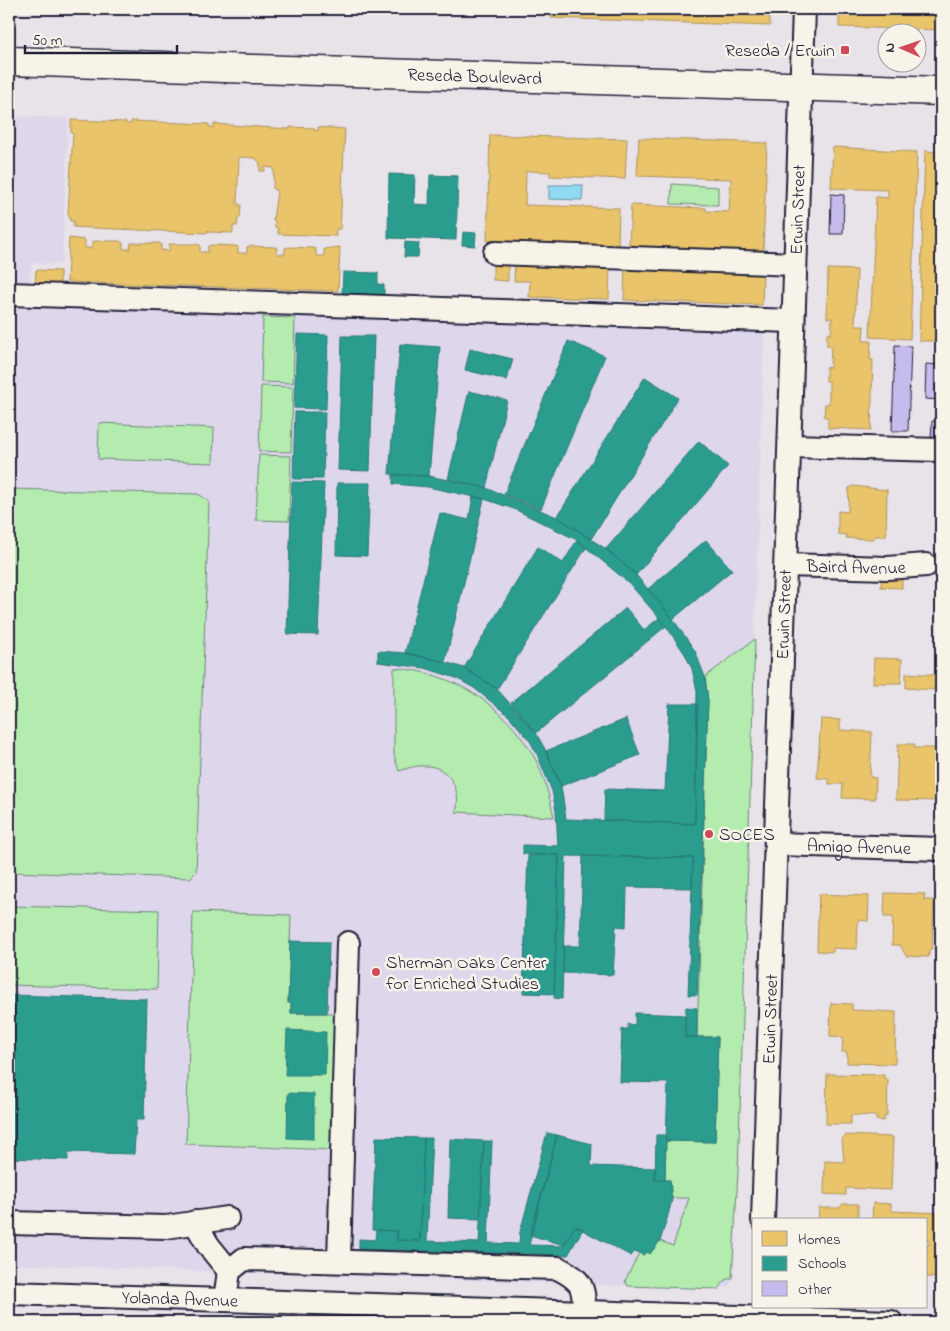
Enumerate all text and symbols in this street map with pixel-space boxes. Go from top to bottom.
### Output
scale bar [25,22,178,54]
north arrow [878,22,928,72]
text: 50 m [32,30,63,52]
place label: Reseda / Erwin [725,39,835,65]
text: N [880,43,901,53]
marker: Reseda / Erwin [839,44,851,56]
street label: Reseda Boulevard [407,63,543,93]
street label: Erwin Street [785,164,814,255]
street label: Baird Avenue [805,555,908,583]
street label: Erwin Street [771,569,800,660]
place label: SOCES [719,823,775,849]
marker: SOCES [703,828,715,840]
street label: Amigo Avenue [806,834,912,863]
place label: Sherman Oaks Center for Enriched Studies [386,951,547,998]
marker: Sherman Oaks Center for Enriched Studies [370,966,382,978]
street label: Erwin Street [757,974,786,1065]
legend [752,1218,928,1308]
text: Homes [798,1229,841,1251]
text: Schools [798,1253,847,1275]
text: Other [798,1279,832,1301]
street label: Yolanda Avenue [121,1286,239,1316]

